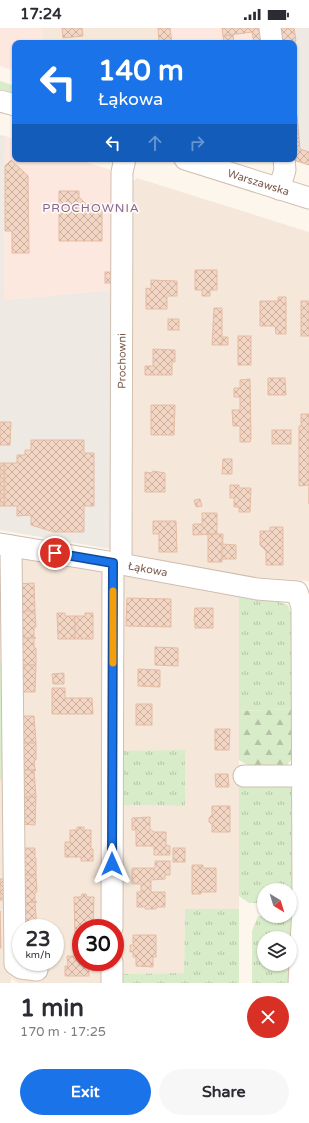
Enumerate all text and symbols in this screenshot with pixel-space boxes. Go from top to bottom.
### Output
text: 17:24 [20,5,62,23]
text: 140 m [98,54,184,88]
icon: left [32,56,84,108]
text: Łąkowa [98,88,163,110]
icon: left [102,132,124,154]
icon: ahead [144,132,166,154]
icon: right [186,132,208,154]
street label: Warszawska [226,166,291,198]
district label: PROCHOWNIA [42,201,140,215]
street label: Prochowni [115,333,128,389]
pin [38,536,72,570]
icon: arrive [44,542,66,564]
street label: Łąkowa [127,559,169,579]
position arrow [91,843,133,885]
north arrow [257,883,297,923]
map controls [257,883,297,971]
speed limit sign: 30 [72,919,124,971]
text: 23 [25,928,51,952]
button: layers [257,931,297,971]
text: km/h [25,949,51,961]
text: 1 min [20,994,84,1023]
button: close [247,996,289,1038]
text: 170 m · 17:25 [20,1024,106,1040]
button: Exit [20,1069,151,1115]
button: Share [159,1069,289,1115]

